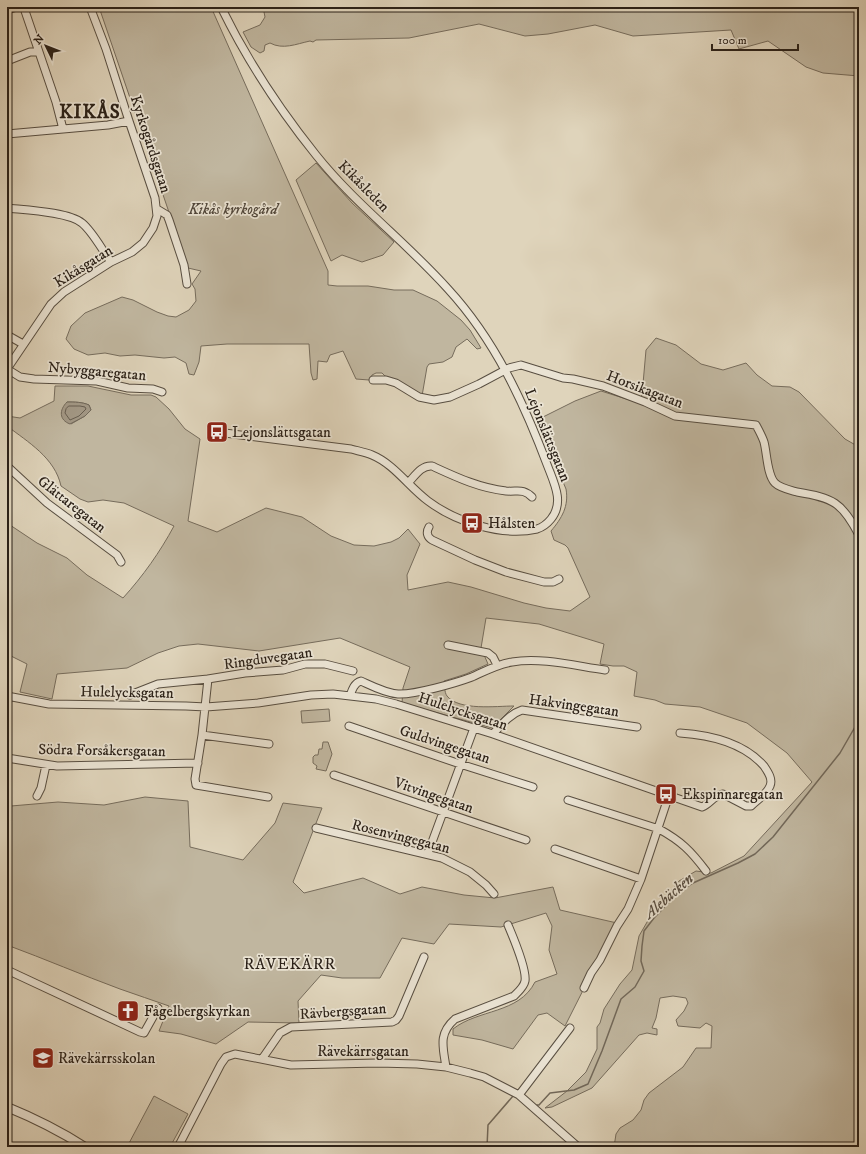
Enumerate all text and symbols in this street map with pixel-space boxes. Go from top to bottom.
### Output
north arrow [26,26,66,66]
scale bar [712,26,798,52]
text: N [31,32,48,48]
text: 100 m [718,33,747,48]
street label: Kyrkogårdsgatan [126,93,175,196]
district label: KIKÅS [59,99,121,124]
street label: Kikåsleden [334,157,394,216]
park label: Kikås kyrkogård [187,200,280,219]
street label: Kikåsgatan [50,241,116,292]
street label: Nybyggaregatan [47,358,147,385]
street label: Horsikagatan [604,366,686,413]
street label: Lejonslättsgatan [520,386,575,485]
bus stop icon: Lejonslättsgatan [204,419,230,445]
place label: Lejonslättsgatan [232,423,331,442]
street label: Glättaregatan [34,472,110,537]
bus stop icon: Hålsten [459,510,485,536]
place label: Hålsten [488,514,535,533]
street label: Ringduvegatan [223,643,314,674]
street label: Hulelycksgatan [80,682,174,703]
street label: Hulelycksgatan [416,688,510,735]
street label: Hakvingegatan [528,690,620,721]
street label: Guldvingegatan [397,721,493,768]
street label: Södra Forsåkersgatan [38,740,166,761]
street label: Vitvingegatan [391,773,476,818]
bus stop icon: Ekspinnaregatan [653,781,679,807]
place label: Ekspinnaregatan [682,785,783,804]
street label: Rosenvingegatan [350,815,452,858]
water label: Alebäcken [638,869,698,924]
district label: RÄVEKÄRR [244,954,336,974]
church icon: Fågelbergskyrkan [115,998,141,1024]
street label: Rävbergsgatan [299,999,387,1024]
place label: Fågelbergskyrkan [144,1002,250,1021]
street label: Rävekärrsgatan [317,1042,409,1061]
school or university icon: Rävekärrsskolan [30,1045,56,1071]
place label: Rävekärrsskolan [58,1049,155,1068]

